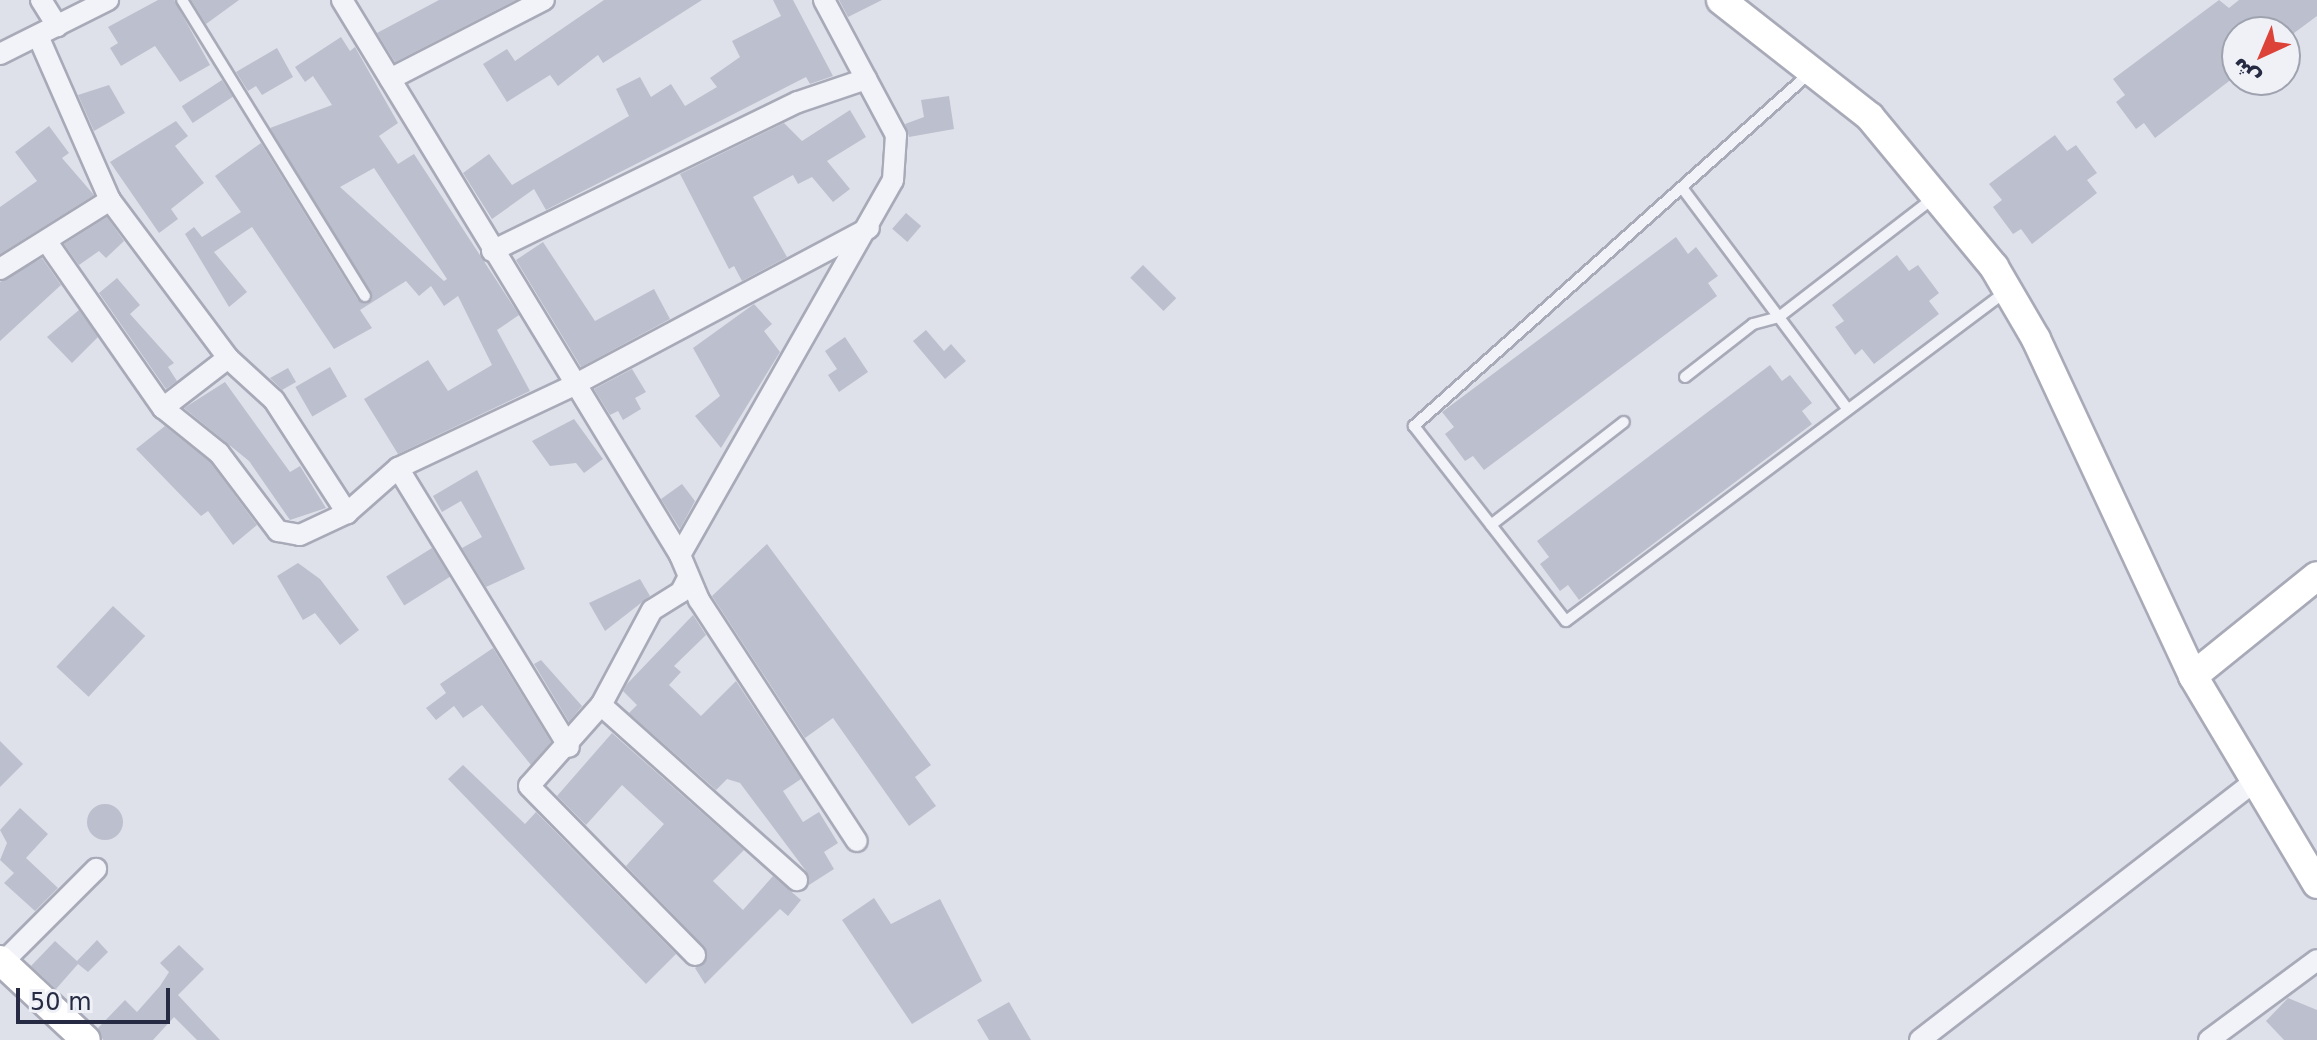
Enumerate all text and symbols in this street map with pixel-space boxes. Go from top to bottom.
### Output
north arrow [2221,16,2301,96]
text: ش [2226,53,2265,92]
scale bar [20,972,174,1022]
text: 50 m [30,988,92,1016]

